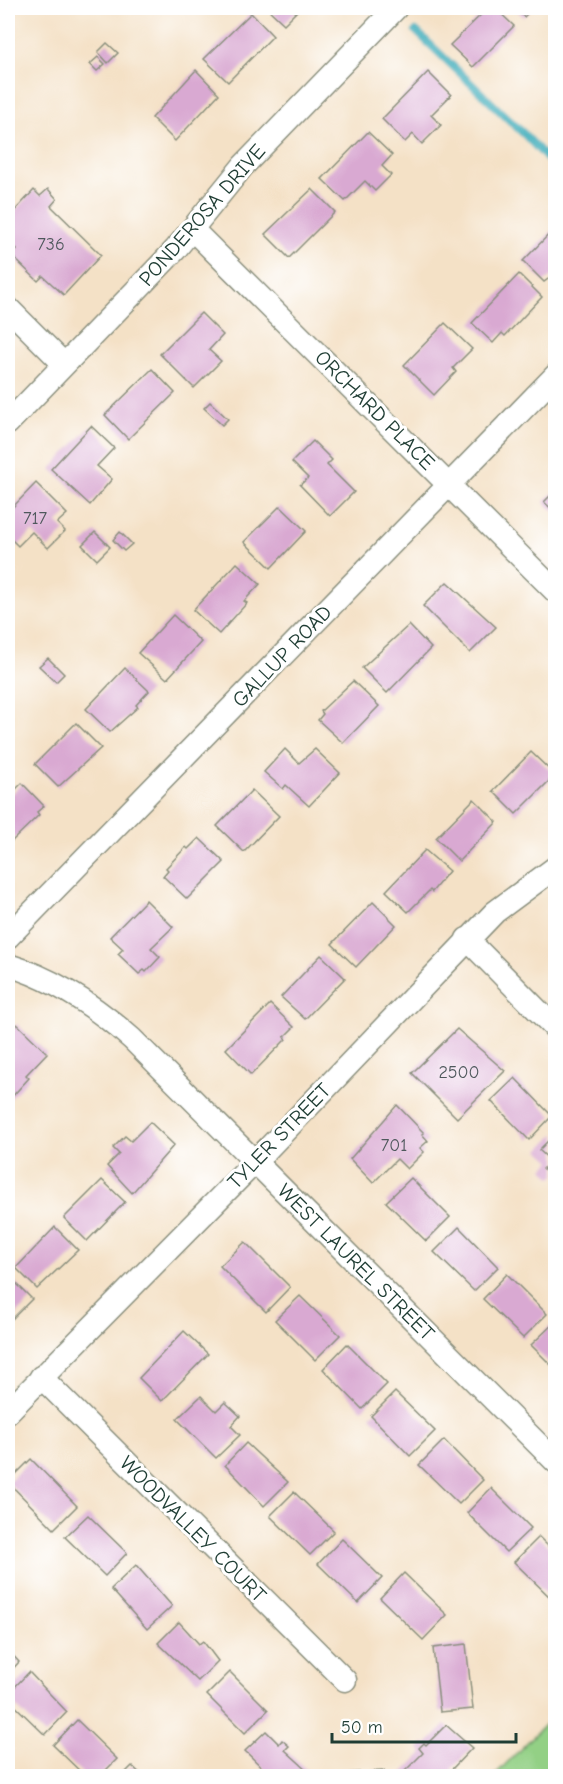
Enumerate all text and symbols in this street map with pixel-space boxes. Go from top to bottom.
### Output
street label: PONDEROSA DRIVE [134,139,270,291]
house number: 736 [37,234,65,255]
street label: ORCHARD PLACE [310,345,440,475]
house number: 717 [23,508,48,529]
street label: GALLUP ROAD [227,600,337,712]
house number: 2500 [438,1062,480,1083]
street label: TYLER STREET [223,1078,335,1194]
house number: 701 [381,1135,407,1156]
street label: WEST LAUREL STREET [273,1179,439,1345]
street label: WOODVALLEY COURT [115,1451,271,1607]
scale bar [332,1706,516,1744]
text: 50 m [341,1717,383,1738]

